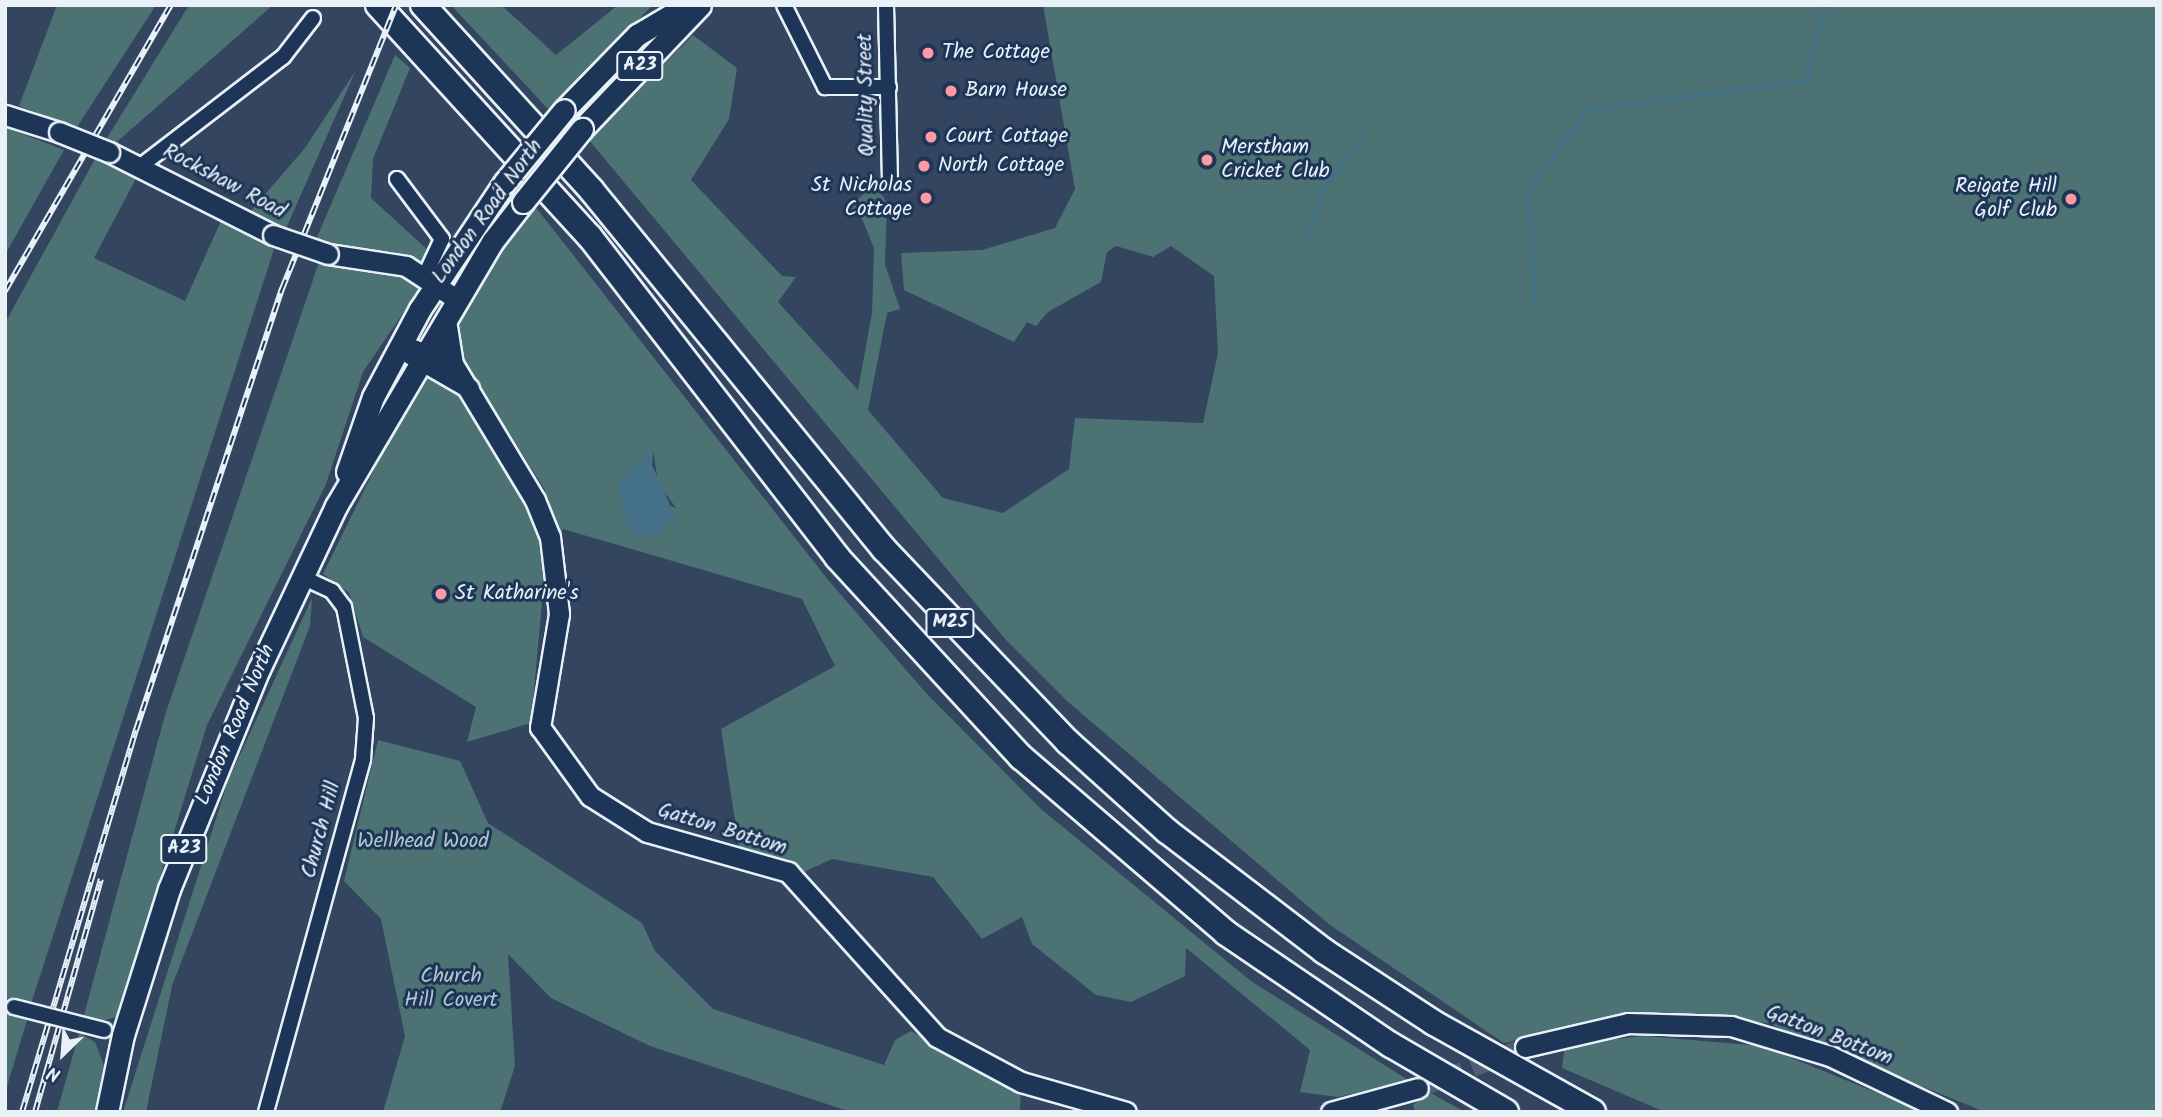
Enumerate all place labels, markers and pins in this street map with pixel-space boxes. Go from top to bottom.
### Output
place label: The Cottage [942,40,1050,66]
marker: The Cottage [920,45,936,61]
place label: Barn House [965,78,1067,104]
marker: Barn House [943,83,959,99]
place label: Court Cottage [945,124,1068,150]
marker: Court Cottage [923,129,939,145]
place label: Merstham Cricket Club [1221,135,1330,185]
marker: Merstham Cricket Club [1199,152,1215,168]
place label: North Cottage [938,153,1064,179]
marker: North Cottage [916,158,932,174]
place label: St Nicholas Cottage [811,173,912,223]
place label: Reigate Hill Golf Club [1955,174,2057,224]
marker: St Nicholas Cottage [918,190,934,206]
marker: Reigate Hill Golf Club [2063,191,2079,207]
place label: St Katharine's [455,581,579,607]
marker: St Katharine's [433,586,449,602]

